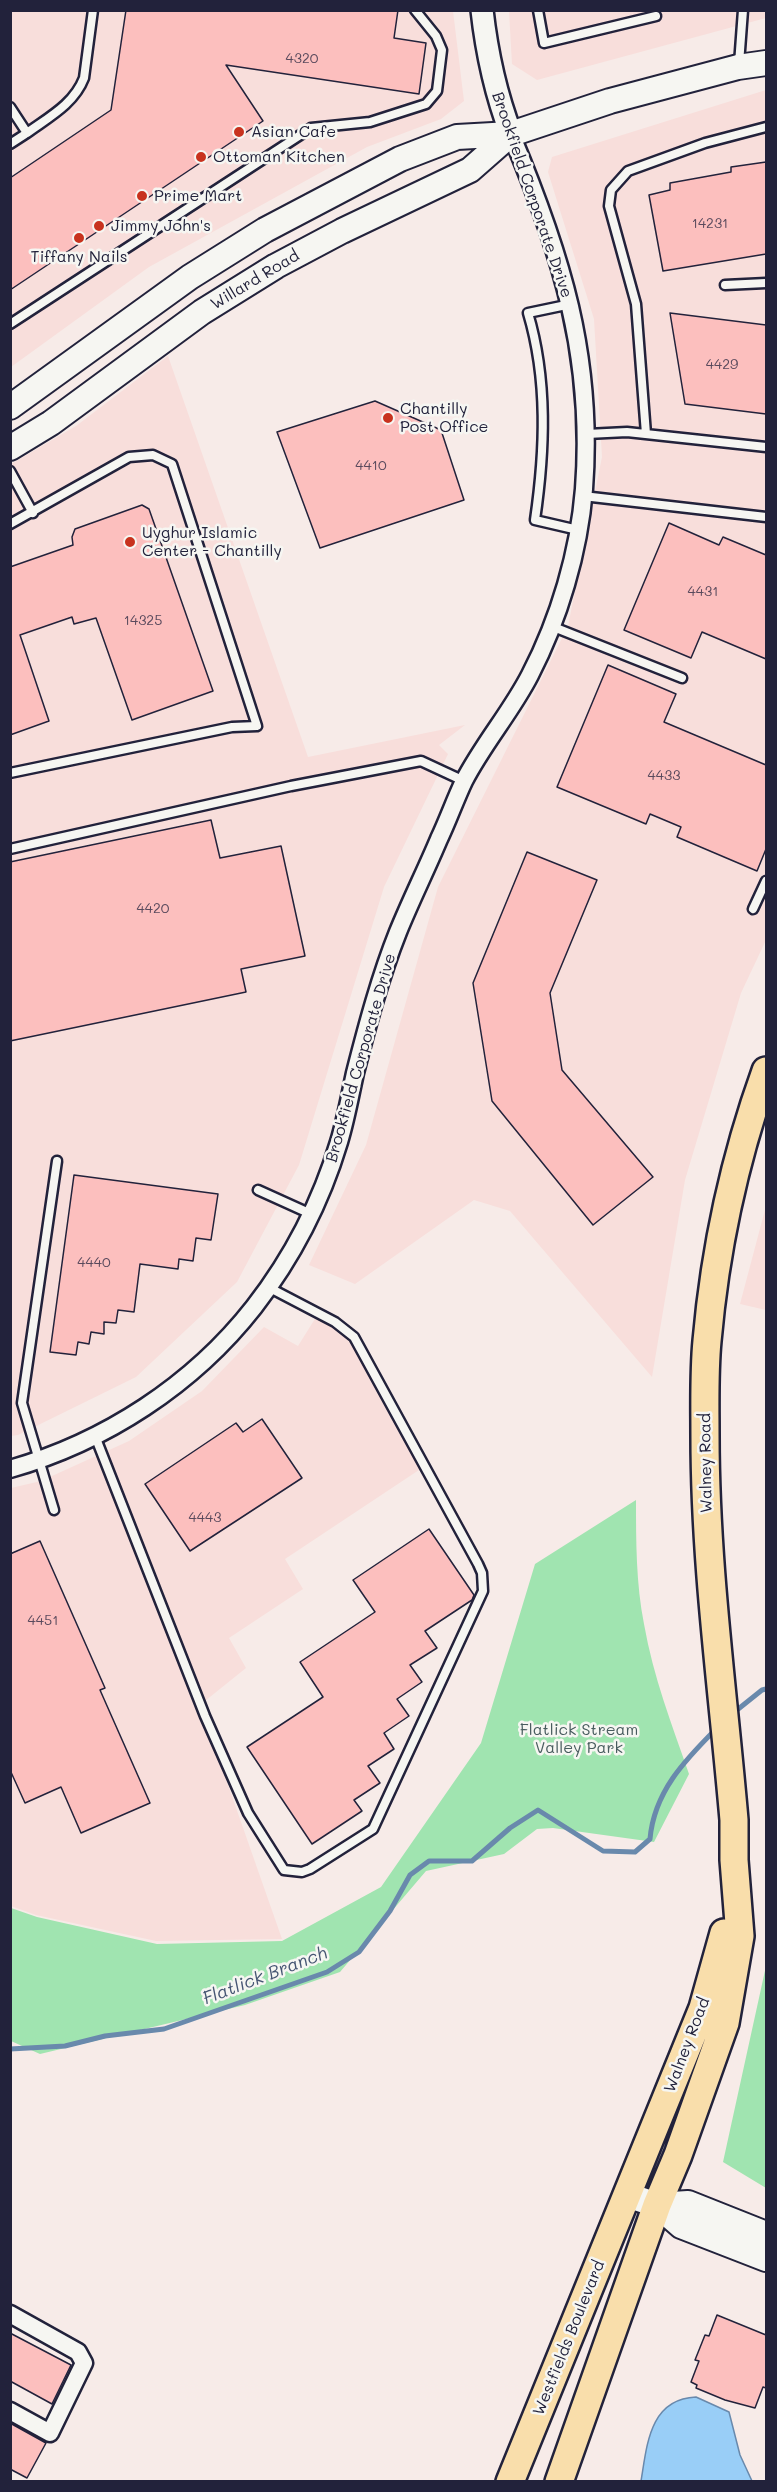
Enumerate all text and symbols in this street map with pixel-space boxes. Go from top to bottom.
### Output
house number: 4320 [286,51,318,67]
street label: Brookfield Corporate Drive [488,90,576,300]
place label: Asian Cafe [251,122,336,142]
marker: Asian Cafe [232,125,246,139]
place label: Ottoman Kitchen [213,147,345,167]
marker: Ottoman Kitchen [194,150,208,164]
place label: Prime Mart [154,186,242,206]
marker: Prime Mart [135,189,149,203]
place label: Jimmy John's [111,216,211,236]
house number: 14231 [692,216,728,232]
marker: Jimmy John's [92,219,106,233]
marker: Tiffany Nails [72,231,86,245]
street label: Willard Road [207,246,303,314]
place label: Tiffany Nails [30,247,128,267]
house number: 4429 [706,357,738,373]
place label: Chantilly Post Office [400,399,489,437]
marker: Chantilly Post Office [381,411,395,425]
house number: 4410 [355,458,387,474]
place label: Uyghur Islamic Center - Chantilly [142,523,282,561]
marker: Uyghur Islamic Center - Chantilly [123,535,137,549]
house number: 4431 [688,584,718,600]
house number: 14325 [124,613,162,629]
house number: 4433 [648,768,680,784]
house number: 4420 [137,901,169,917]
street label: Brookfield Corporate Drive [322,951,400,1165]
house number: 4440 [77,1255,111,1271]
street label: Walney Road [696,1413,716,1513]
house number: 4443 [189,1510,221,1526]
house number: 4451 [28,1613,58,1629]
park label: Flatlick Stream Valley Park [520,1720,638,1758]
water label: Flatlick Branch [200,1942,330,2010]
street label: Walney Road [660,1995,714,2095]
street label: Westfields Boulevard [529,2258,609,2418]

